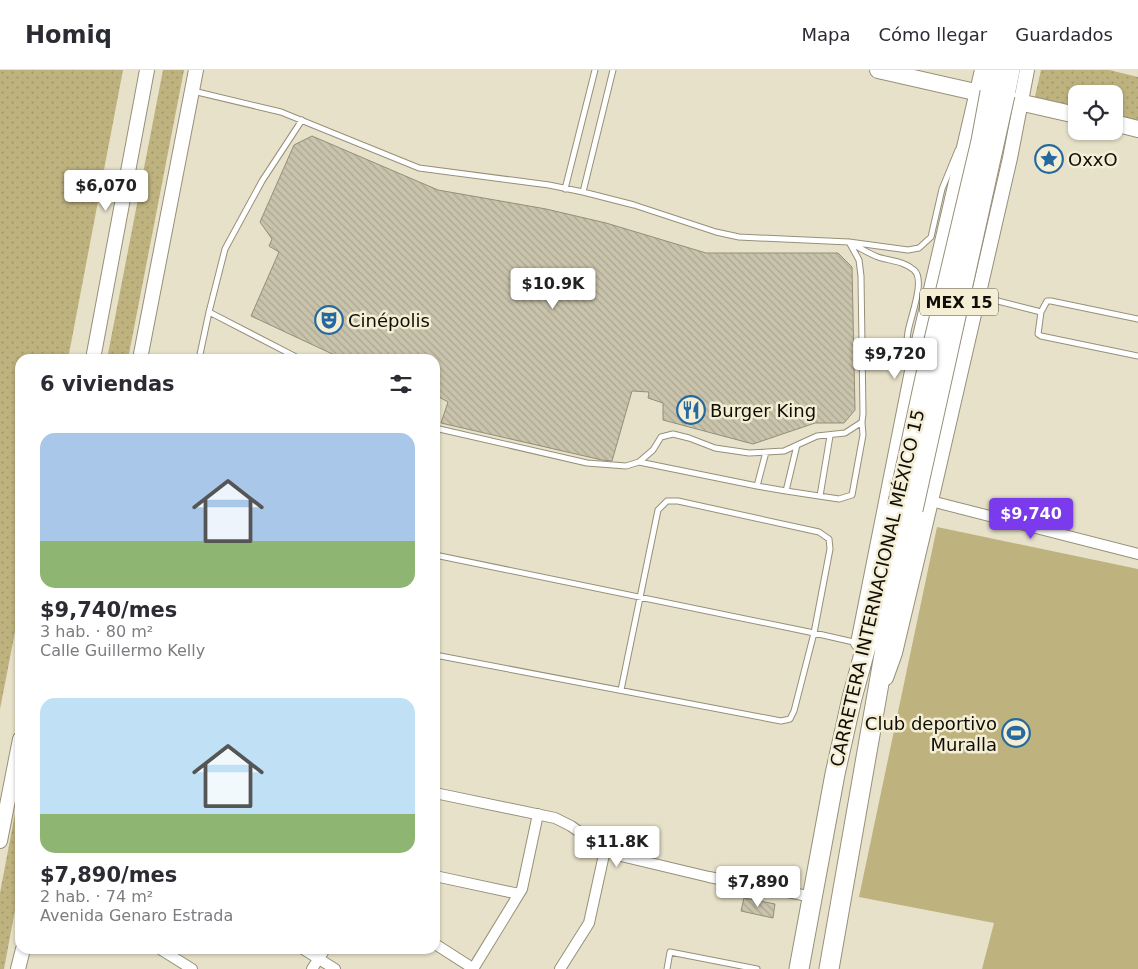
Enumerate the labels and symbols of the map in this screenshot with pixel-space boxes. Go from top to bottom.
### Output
place icon: OxxO [1034,144,1064,174]
place label: OxxO [1068,149,1118,170]
pin: $6,070 [65,170,147,212]
pin: $10.9K [512,268,594,310]
road number: MEX 15 [920,288,998,316]
theatre icon: Cinépolis [314,305,344,335]
place label: Cinépolis [348,310,430,331]
pin: $9,720 [854,338,936,380]
restaurant icon: Burger King [676,395,706,425]
place label: Burger King [710,400,816,421]
street label: CARRETERA INTERNACIONAL MÉXICO 15 [826,407,928,769]
pin: $9,740 [990,498,1072,540]
place label: Club deportivo Muralla [865,713,997,755]
sports icon: Club deportivo Muralla [1001,718,1031,748]
pin: $11.8K [576,826,658,868]
pin: $7,890 [717,866,799,908]

